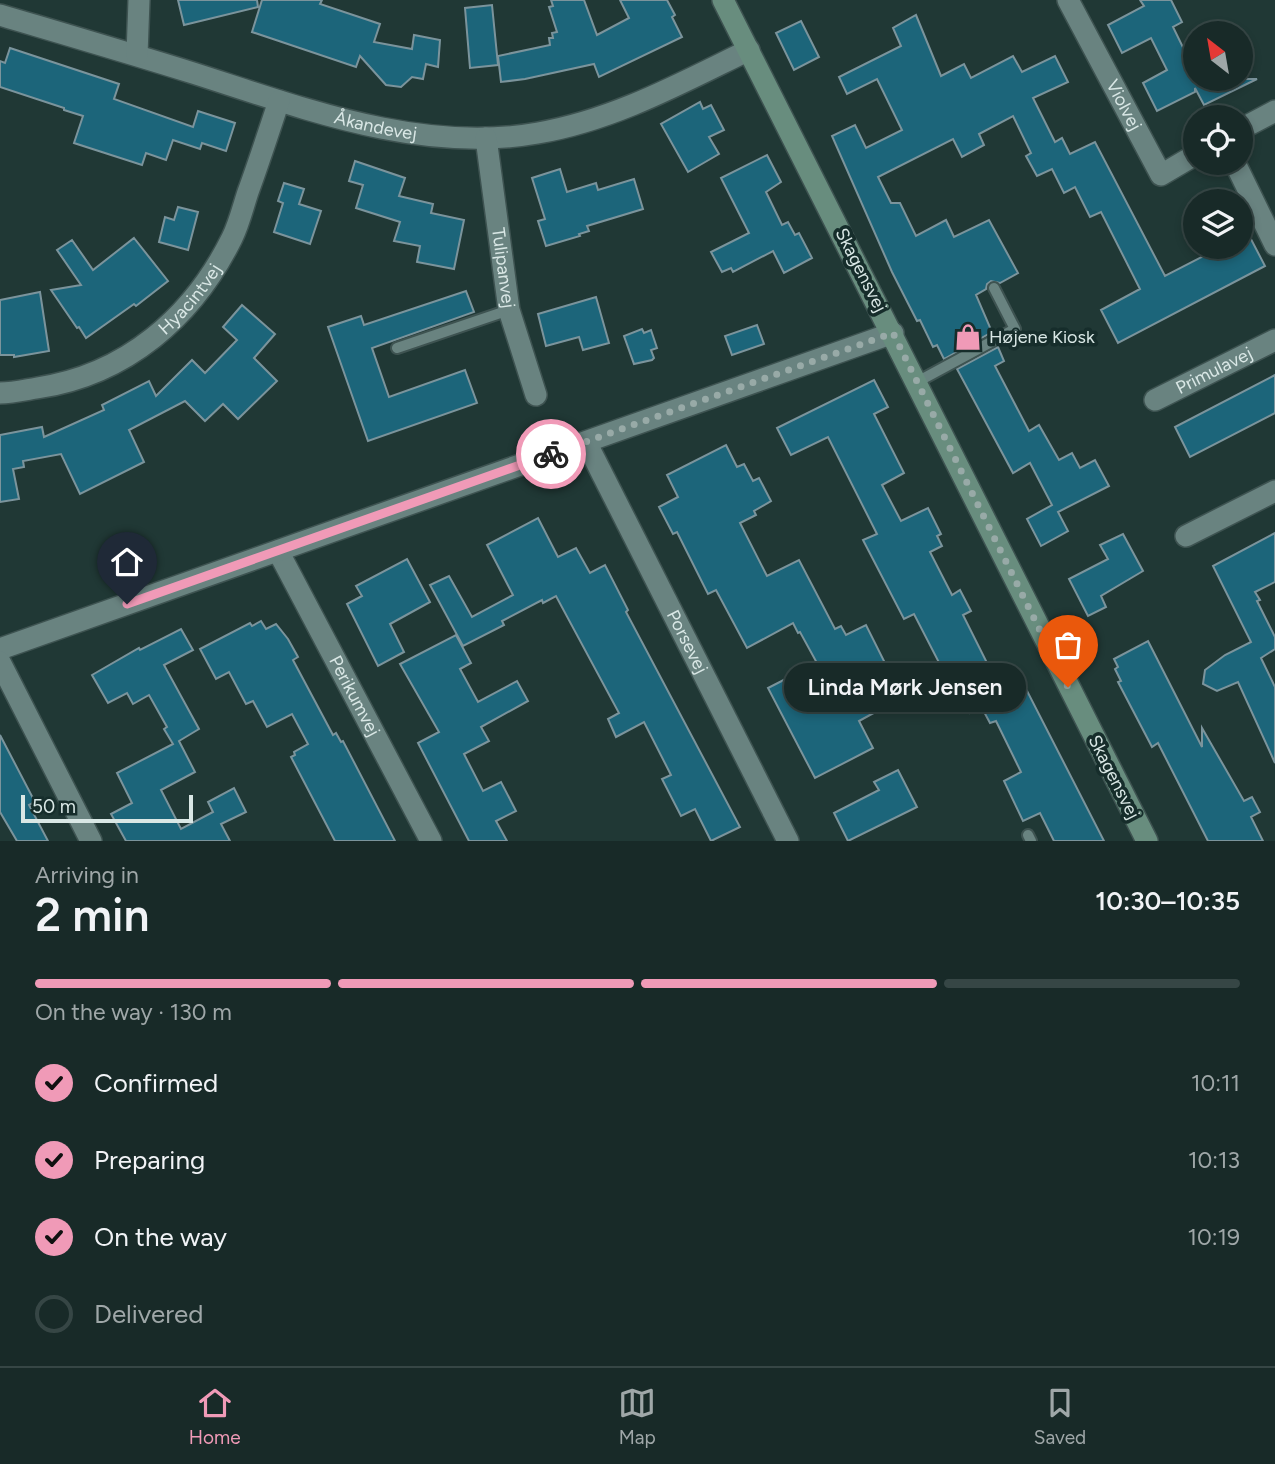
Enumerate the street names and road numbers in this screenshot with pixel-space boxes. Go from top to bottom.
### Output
street label: Violvej [1101,76,1146,134]
street label: Åkandevej [332,106,419,145]
street label: Skagensvej [830,224,892,316]
street label: Tulipanvej [487,226,520,309]
street label: Hyacintvej [154,259,226,339]
street label: Primulavej [1172,342,1256,399]
street label: Porsevej [662,606,712,677]
street label: Perikumvej [324,652,385,740]
street label: Skagensvej [1083,731,1145,823]

